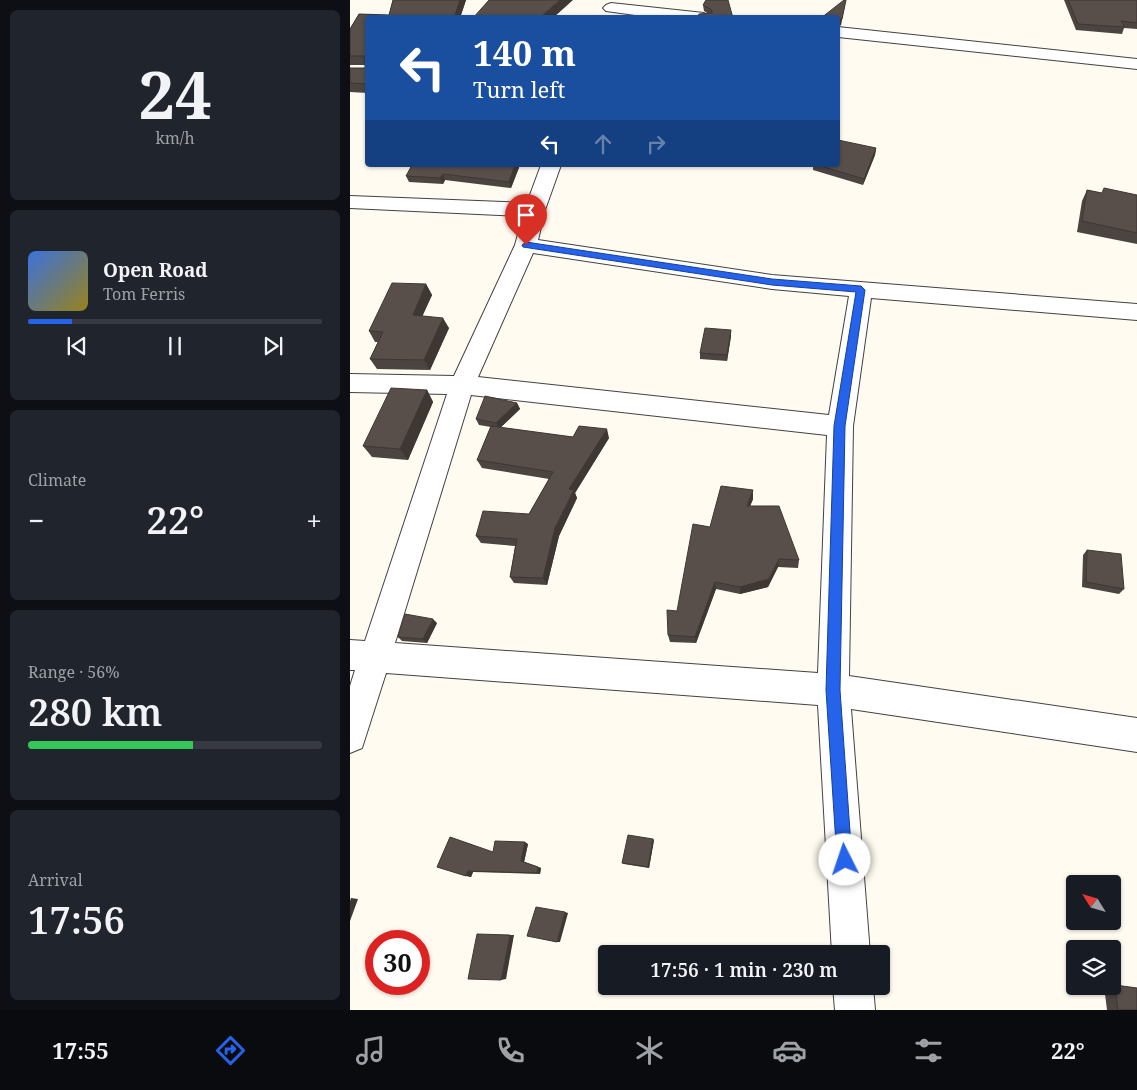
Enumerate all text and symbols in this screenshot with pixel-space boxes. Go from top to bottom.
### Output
text: 140 m [473,29,576,76]
icon: left [390,35,455,100]
text: 24 [138,50,212,138]
text: Turn left [473,74,565,104]
text: km/h [155,127,195,149]
icon: left [536,130,564,158]
icon: ahead [589,130,617,158]
icon: right [642,130,670,158]
pin [505,194,547,245]
icon: arrive [512,201,540,229]
text: Open Road [103,257,208,283]
text: Tom Ferris [103,283,185,305]
icon: previous [63,332,91,360]
icon: pause [161,332,189,360]
icon: next [259,332,287,360]
text: Climate [28,469,86,491]
text: 22° [146,493,204,545]
text: − [28,501,44,539]
text: + [306,501,322,539]
text: Range · 56% [28,661,120,683]
text: 280 km [28,685,162,737]
position arrow [818,833,870,885]
text: Arrival [28,869,83,891]
north arrow [1066,875,1121,930]
map controls [1066,875,1121,995]
text: 17:56 [28,893,125,945]
speed limit sign: 30 [365,930,430,995]
button: layers [1066,940,1121,995]
text: 17:56 · 1 min · 230 m [650,957,838,983]
icon: directions [213,1033,248,1068]
icon: music [353,1033,388,1068]
icon: phone [493,1033,528,1068]
icon: climate [632,1033,667,1068]
icon: car [772,1033,807,1068]
icon: filters [911,1033,946,1068]
text: 17:55 [52,1035,109,1065]
text: 22° [1051,1035,1085,1065]

